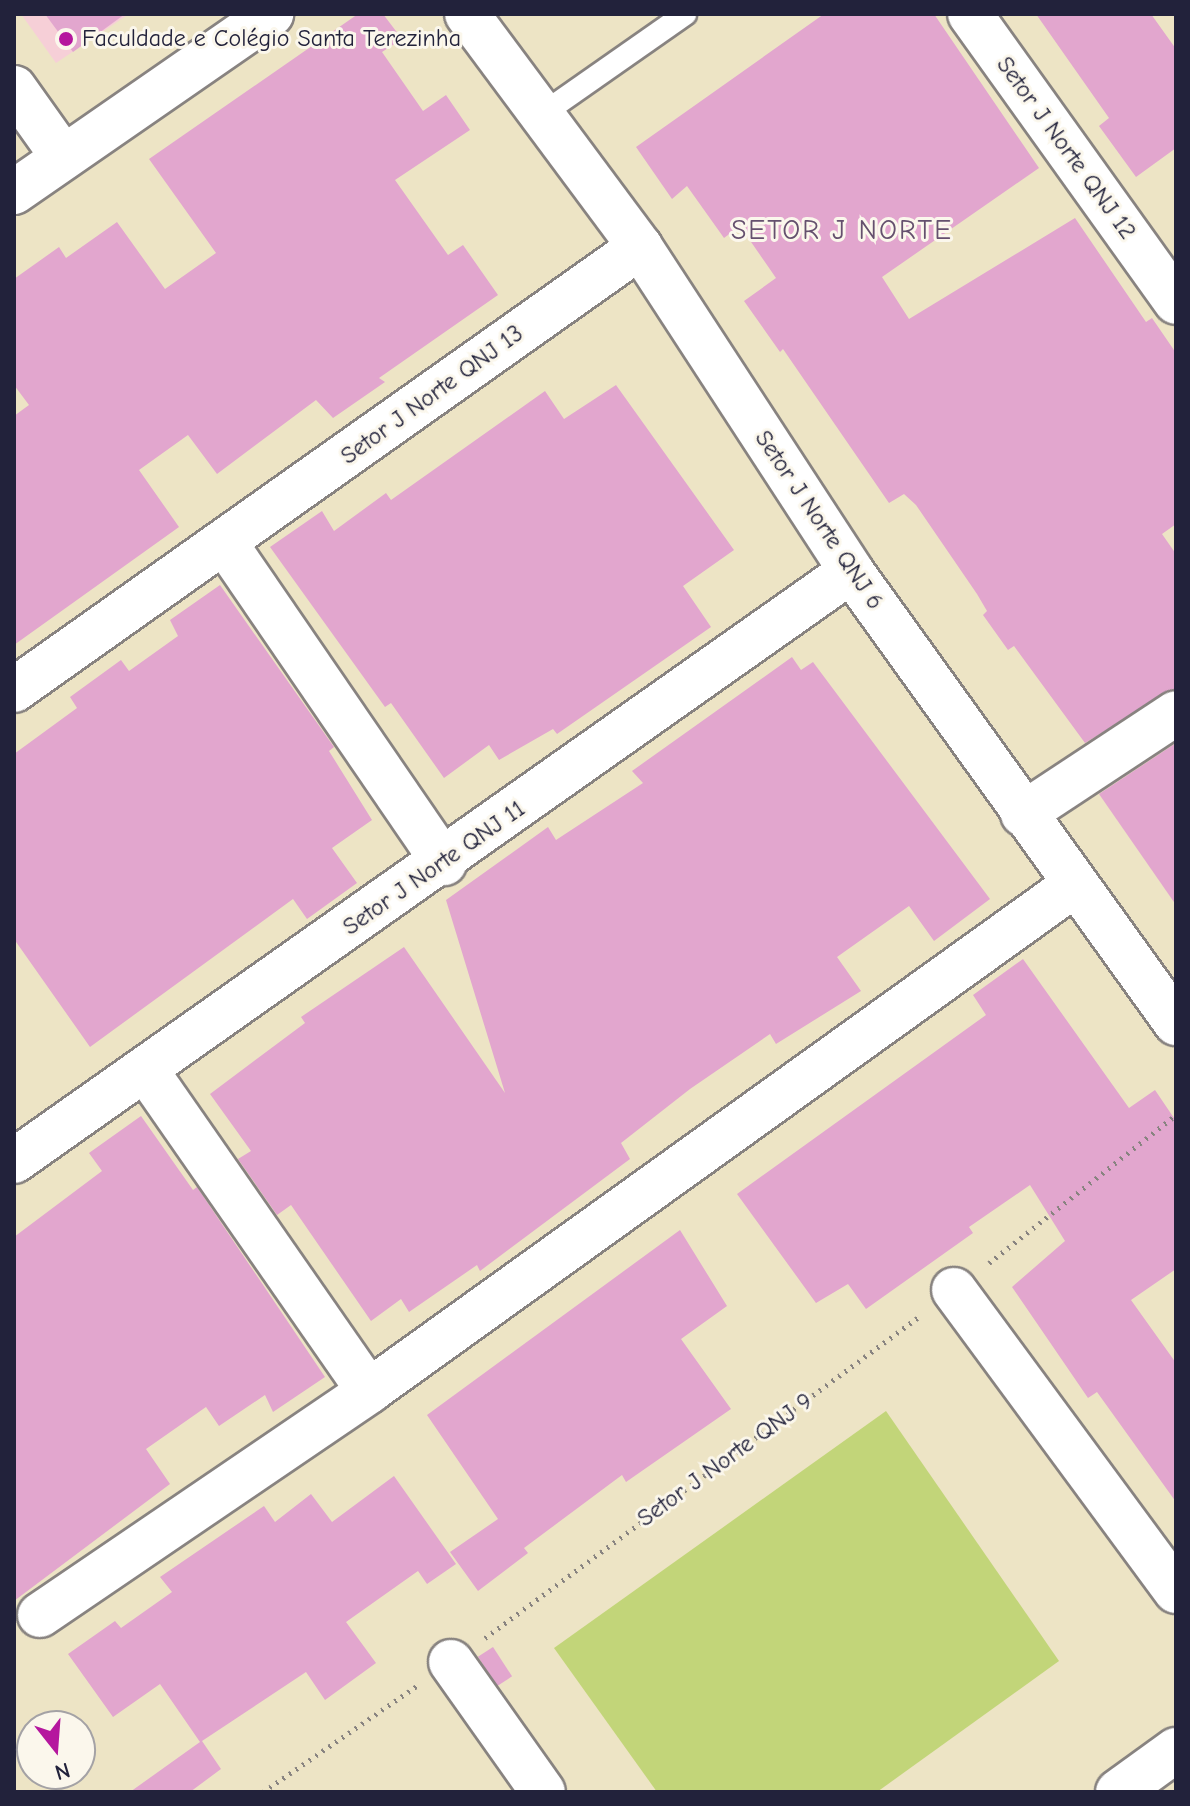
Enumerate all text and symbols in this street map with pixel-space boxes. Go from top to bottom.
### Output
place label: Faculdade e Colégio Santa Terezinha [82,25,461,53]
marker: Faculdade e Colégio Santa Terezinha [57,30,75,48]
street label: Setor J Norte QNJ 12 [990,51,1142,245]
district label: SETOR J NORTE [731,213,953,247]
street label: Setor J Norte QNJ 13 [335,319,529,471]
street label: Setor J Norte QNJ 6 [748,425,890,615]
street label: Setor J Norte QNJ 11 [337,794,531,942]
street label: Setor J Norte QNJ 9 [632,1387,818,1533]
north arrow [16,1710,96,1790]
text: N [52,1757,73,1786]

